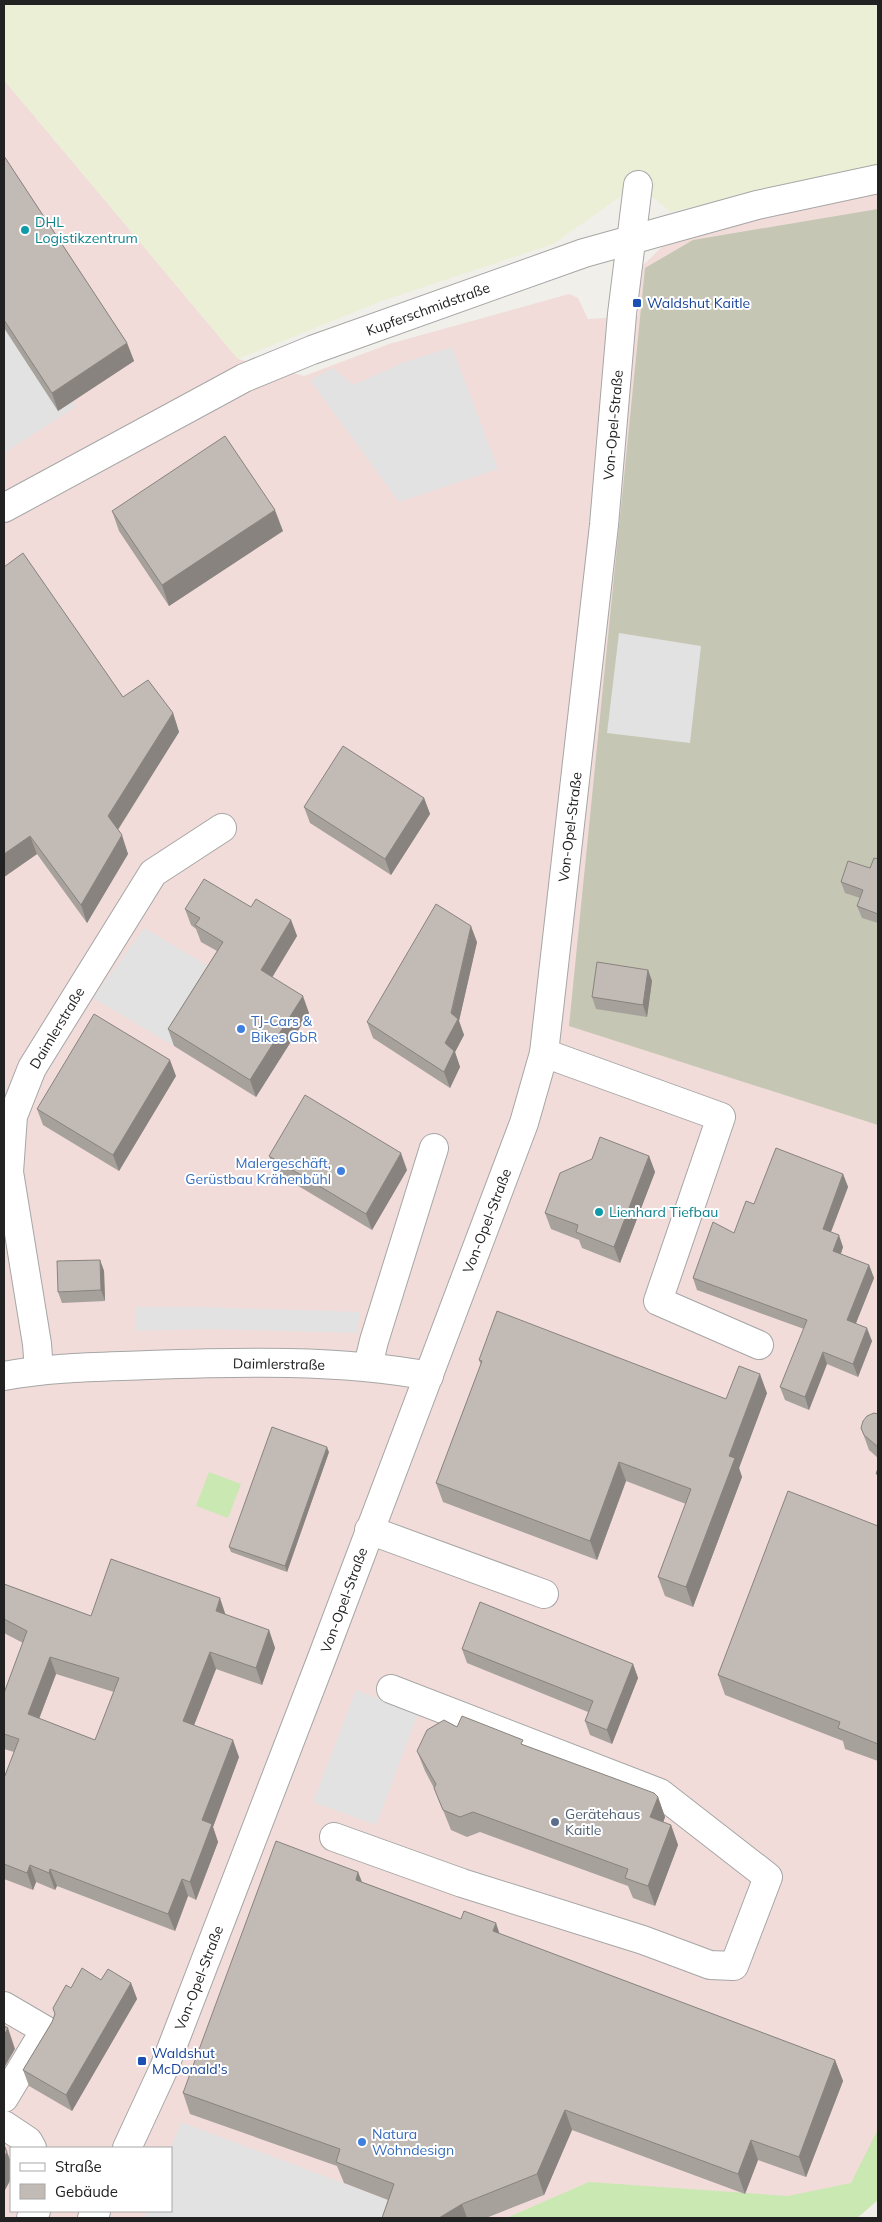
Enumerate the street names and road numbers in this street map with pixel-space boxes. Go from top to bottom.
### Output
street label: Kupferschmidstraße [364,278,492,340]
street label: Von-Opel-Straße [599,369,627,481]
street label: Von-Opel-Straße [554,771,586,883]
street label: Daimlerstraße [26,984,88,1072]
street label: Von-Opel-Straße [459,1166,515,1276]
street label: Daimlerstraße [233,1354,325,1374]
street label: Von-Opel-Straße [317,1545,371,1655]
street label: Von-Opel-Straße [171,1923,227,2033]

